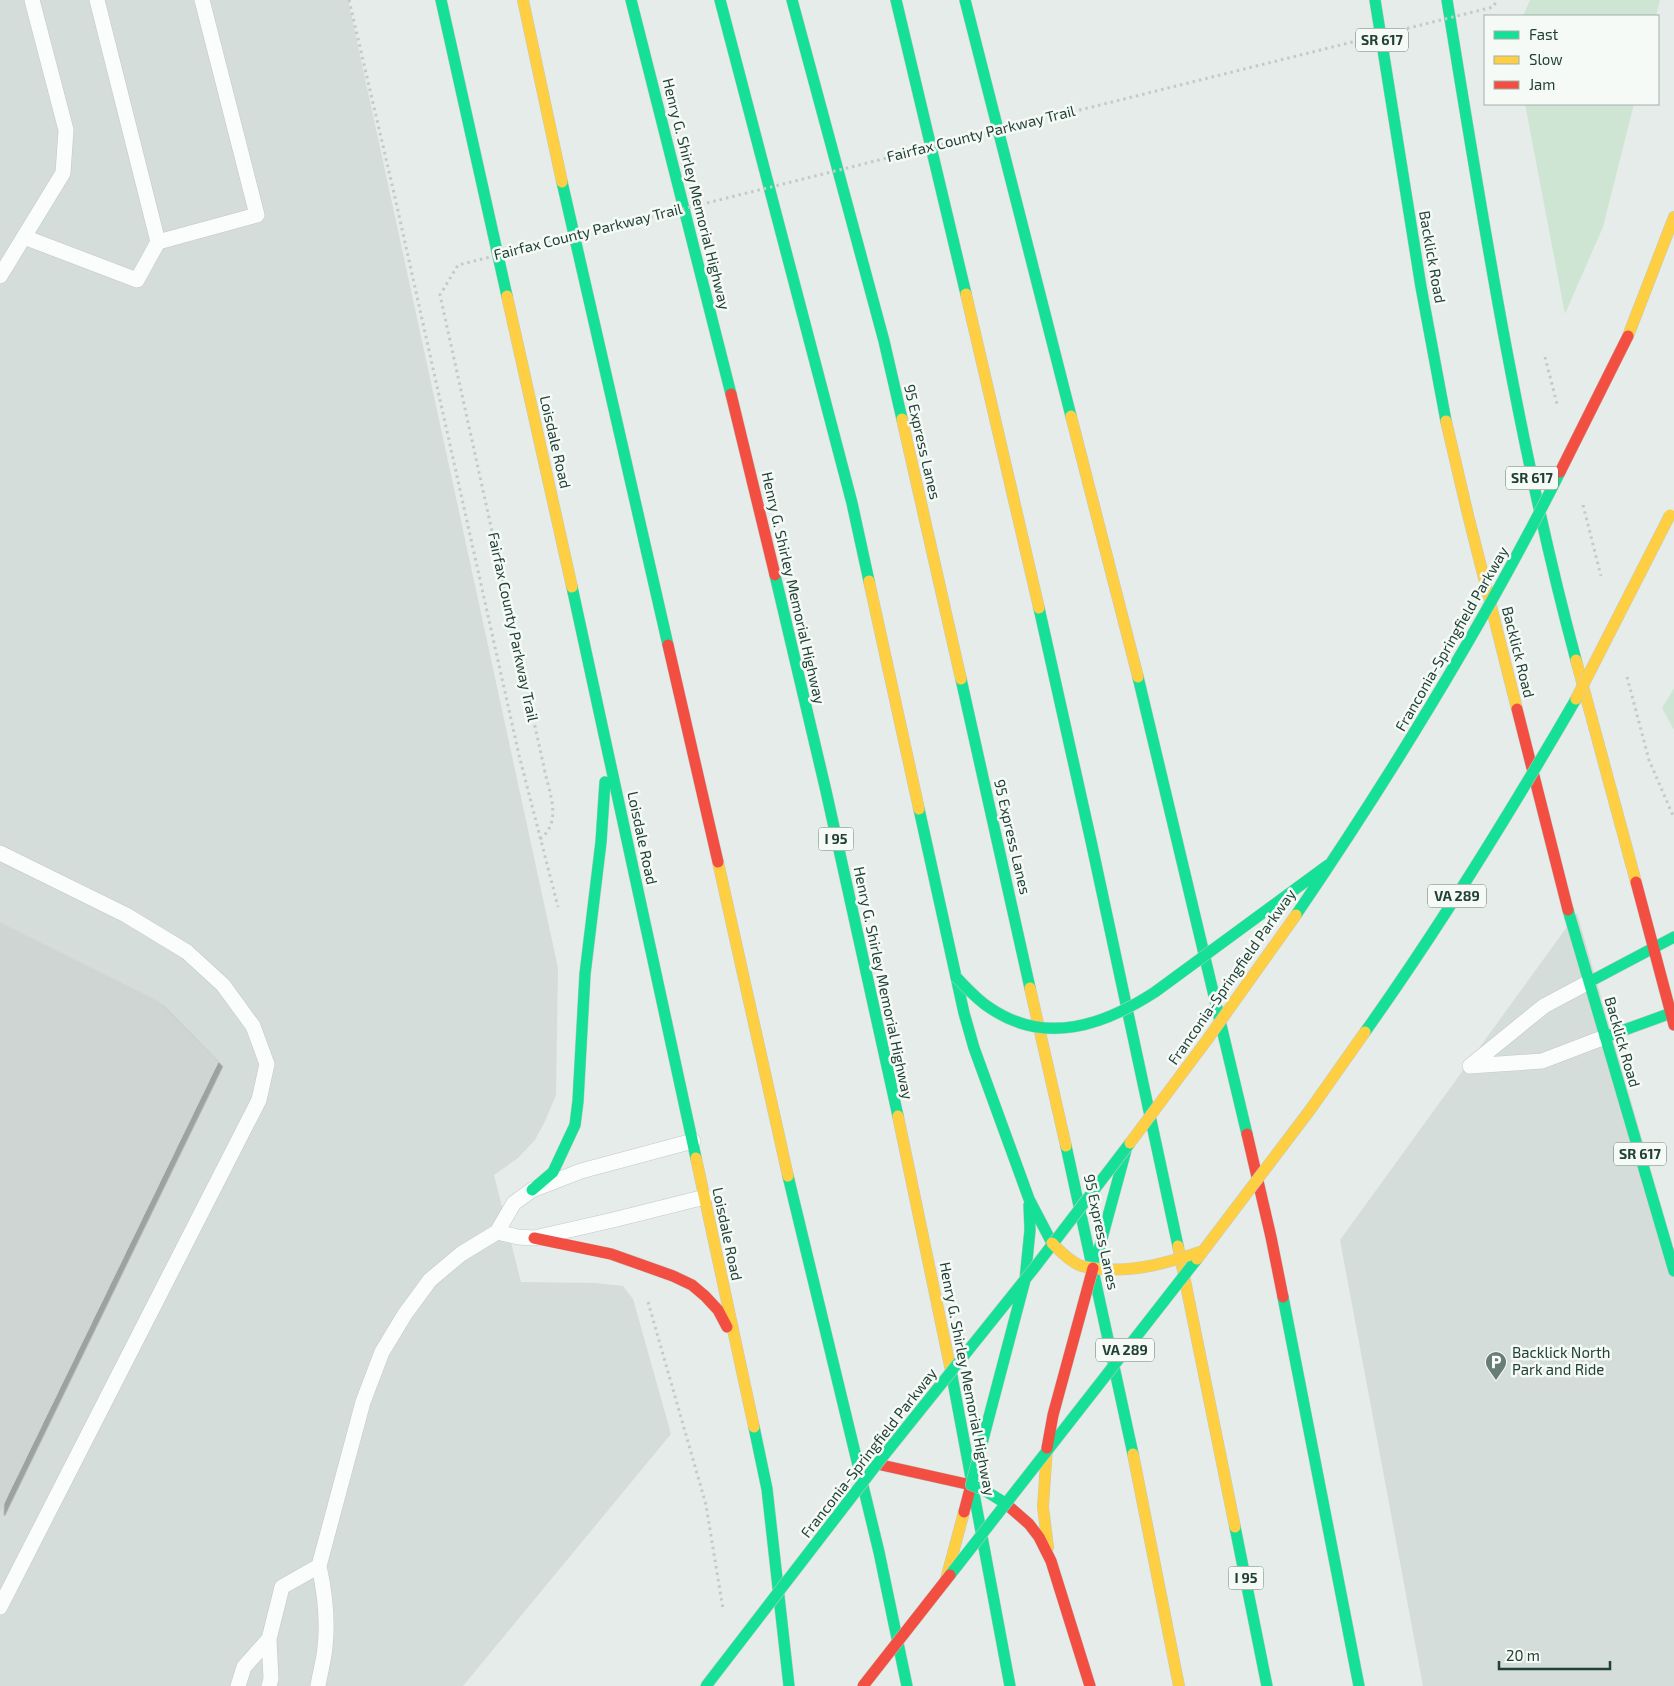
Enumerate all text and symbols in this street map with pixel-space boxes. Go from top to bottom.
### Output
legend [1484,15,1659,105]
text: Fast [1529,25,1559,43]
road number: SR 617 [1356,28,1408,52]
text: Slow [1529,50,1563,68]
text: Jam [1529,75,1555,93]
street label: Henry G. Shirley Memorial Highway [659,76,734,311]
street label: Fairfax County Parkway Trail [885,101,1077,165]
street label: Fairfax County Parkway Trail [492,199,684,263]
street label: Backlick Road [1416,209,1450,304]
street label: 95 Express Lanes [901,382,945,501]
street label: Loisdale Road [537,394,575,490]
road number: SR 617 [1506,466,1558,489]
street label: Henry G. Shirley Memorial Highway [758,470,830,706]
street label: Fairfax County Parkway Trail [485,530,543,724]
street label: Franconia-Springfield Parkway [1391,543,1512,734]
street label: Backlick Road [1499,604,1539,699]
street label: 95 Express Lanes [991,777,1035,896]
street label: Loisdale Road [624,790,662,886]
road number: I 95 [818,828,854,851]
street label: Henry G. Shirley Memorial Highway [850,865,918,1101]
road number: VA 289 [1428,884,1486,908]
street label: Franconia-Springfield Parkway [1163,885,1299,1068]
street label: Backlick Road [1601,994,1644,1089]
road number: SR 617 [1614,1142,1666,1166]
street label: 95 Express Lanes [1081,1172,1123,1291]
street label: Loisdale Road [709,1186,747,1282]
street label: Henry G. Shirley Memorial Highway [936,1260,1000,1497]
road number: VA 289 [1096,1338,1154,1362]
place label: Backlick North Park and Ride [1512,1343,1610,1378]
parking icon: Backlick North Park and Ride [1484,1350,1508,1381]
street label: Franconia-Springfield Parkway [796,1364,940,1541]
road number: I 95 [1228,1566,1264,1590]
scale bar [1499,1638,1610,1670]
text: 20 m [1506,1646,1540,1664]

